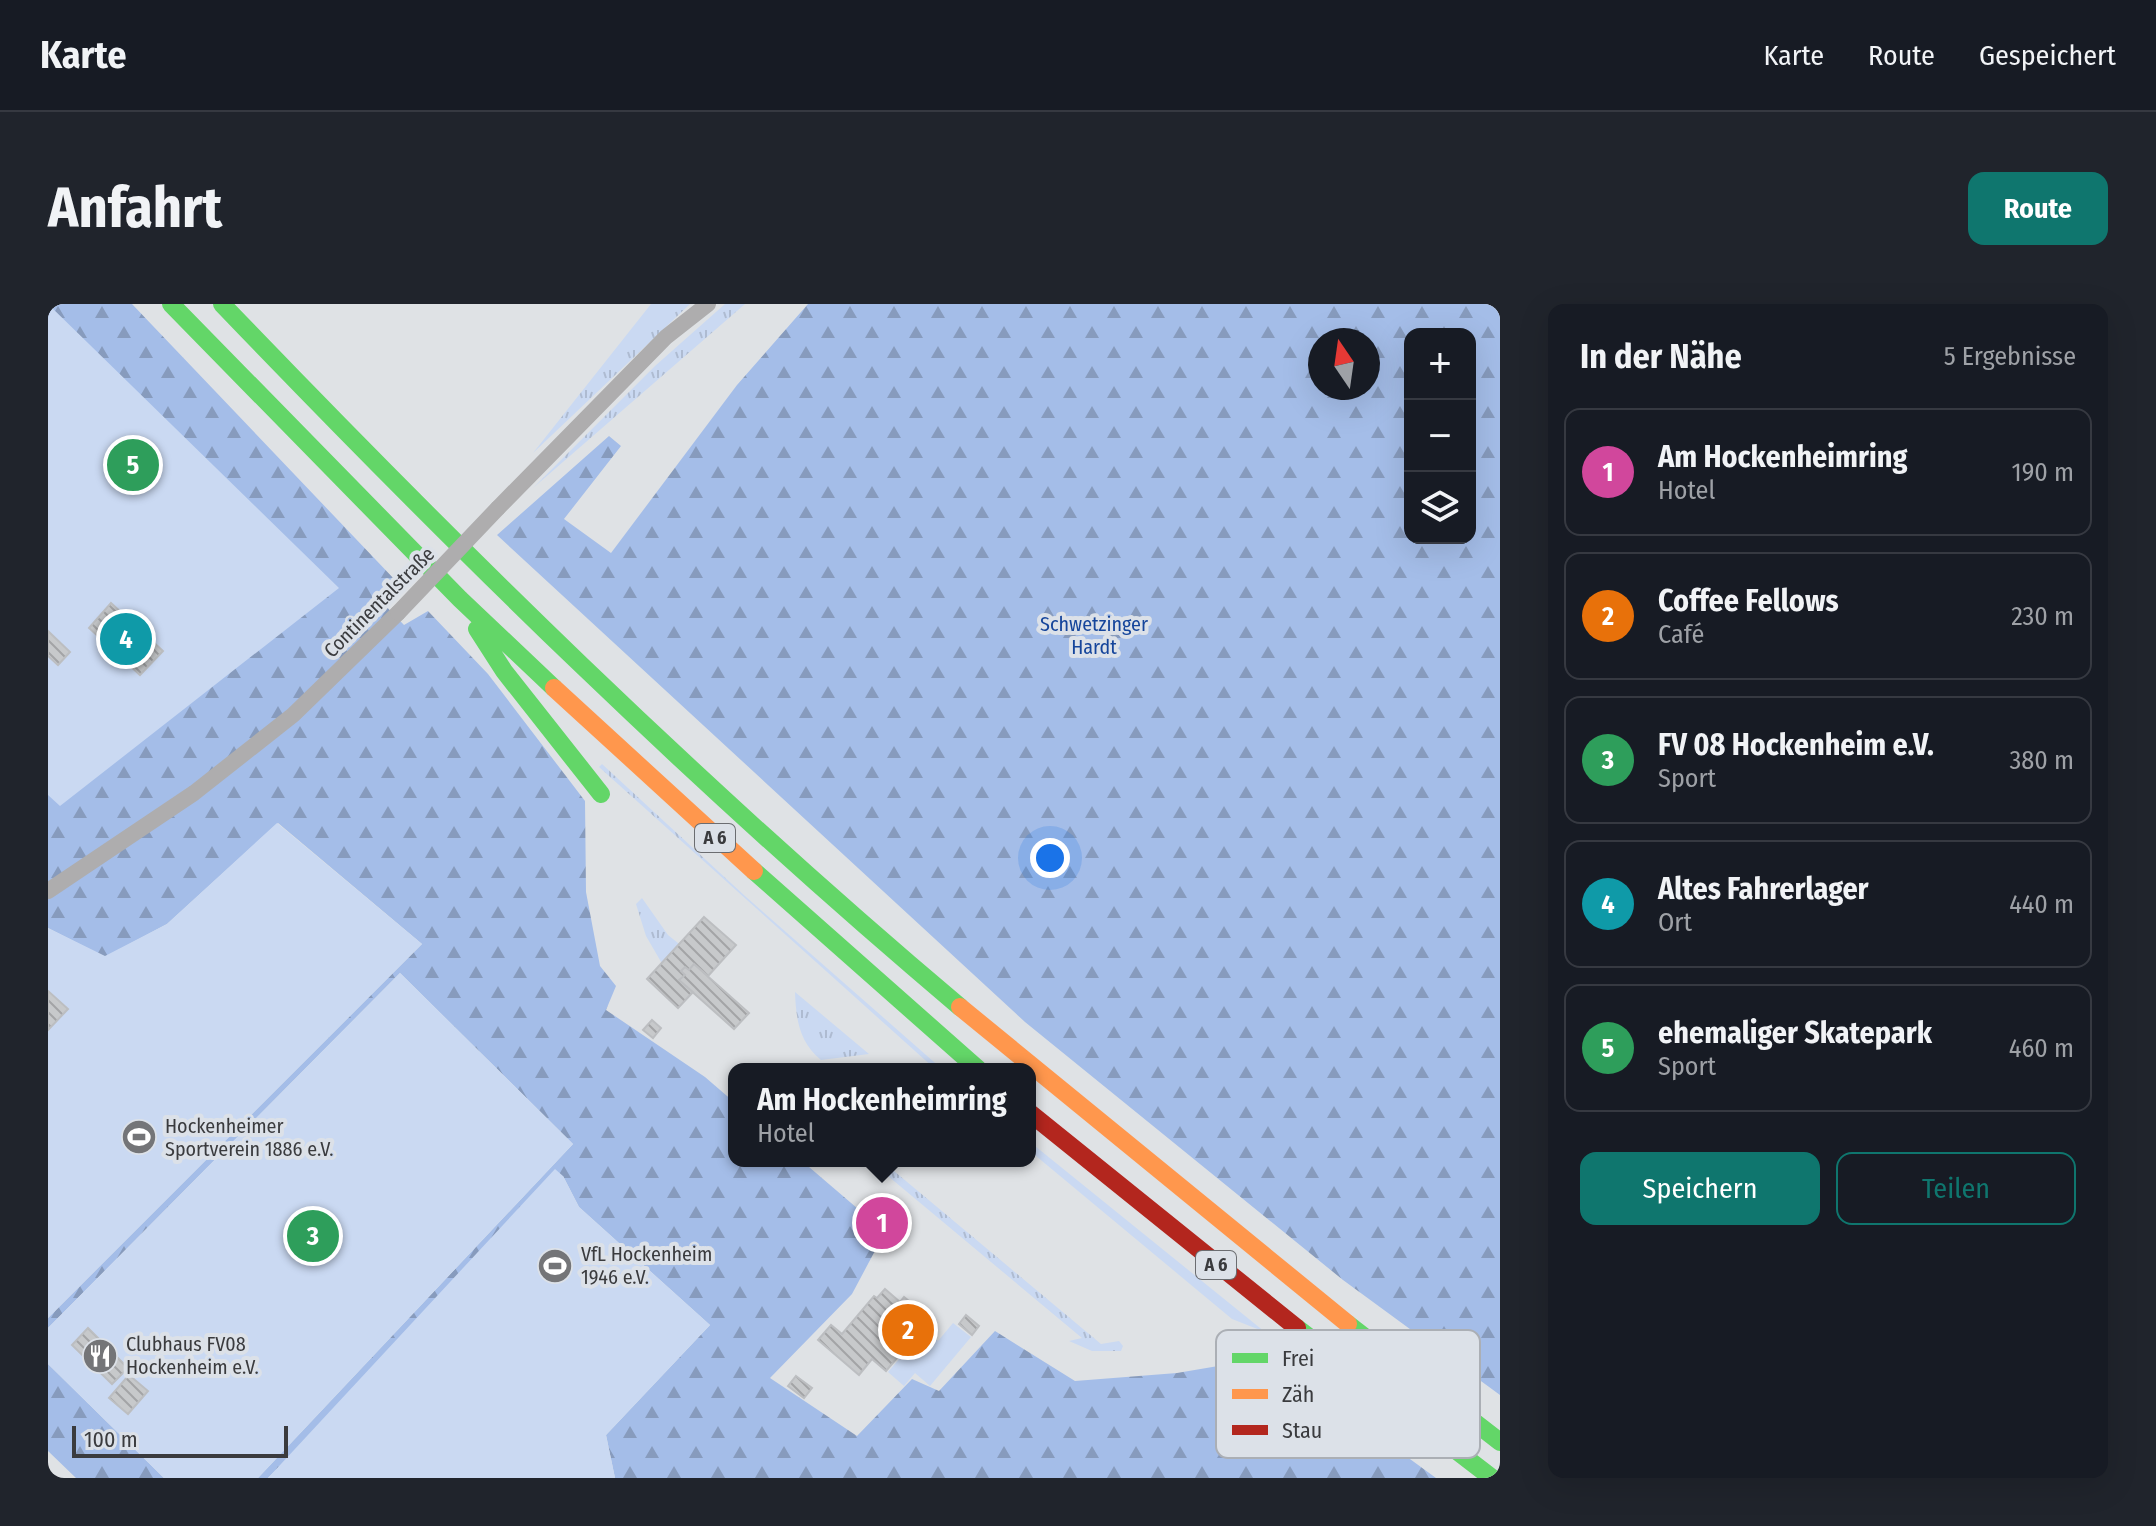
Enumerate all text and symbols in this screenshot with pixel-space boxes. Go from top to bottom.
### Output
text: Karte [40,32,127,78]
text: Karte [1763,39,1824,72]
text: Route [1868,39,1935,72]
text: Gespeichert [1979,39,2116,72]
button: Route [1968,172,2108,245]
text: Anfahrt [48,175,222,242]
north arrow [1308,328,1380,400]
map controls [1404,328,1476,544]
button: + [1404,328,1476,400]
text: In der Nähe [1580,336,1742,377]
text: 5 Ergebnisse [1944,341,2076,372]
button: − [1404,400,1476,472]
pin: 5 [107,435,159,495]
text: Am Hockenheimring [1658,439,1907,475]
text: 1 [1603,457,1614,488]
text: 190 m [2012,457,2074,488]
button: layers [1404,472,1476,544]
text: Hotel [1658,475,1715,506]
street label: Continentalstraße [319,542,439,662]
text: Coffee Fellows [1658,583,1839,619]
text: 2 [1602,601,1614,632]
text: 230 m [2011,601,2074,632]
pin: 4 [100,609,152,669]
park label: Schwetzinger Hardt [1040,612,1148,659]
text: Café [1658,619,1704,650]
text: FV 08 Hockenheim e.V. [1658,727,1934,763]
text: 3 [1602,745,1614,776]
text: 380 m [2010,745,2074,776]
text: Sport [1658,763,1716,794]
road number: A 6 [695,824,735,852]
your location [1030,838,1070,878]
text: Altes Fahrerlager [1658,871,1869,907]
text: 4 [1601,889,1615,920]
text: 440 m [2009,889,2074,920]
text: Ort [1658,907,1692,938]
text: ehemaliger Skatepark [1658,1015,1932,1051]
text: 5 [1602,1033,1614,1064]
text: 460 m [2009,1033,2074,1064]
text: Sport [1658,1051,1716,1082]
popup [728,1063,1036,1167]
text: Am Hockenheimring [757,1082,1007,1118]
place label: Hockenheimer Sportverein 1886 e.V. [165,1114,334,1161]
sports icon: Hockenheimer Sportverein 1886 e.V. [120,1118,158,1156]
text: Hotel [757,1118,815,1149]
button: Speichern [1580,1152,1820,1225]
button: Teilen [1836,1152,2076,1225]
pin: 1 [856,1193,908,1253]
pin: 3 [287,1206,339,1266]
place label: VfL Hockenheim 1946 e.V. [581,1242,712,1289]
sports icon: VfL Hockenheim 1946 e.V. [536,1247,574,1285]
road number: A 6 [1196,1251,1236,1279]
pin: 2 [882,1300,934,1360]
legend [1216,1330,1480,1458]
place label: Clubhaus FV08 Hockenheim e.V. [126,1332,259,1379]
restaurant icon: Clubhaus FV08 Hockenheim e.V. [81,1337,119,1375]
text: Frei [1282,1345,1314,1372]
text: Zäh [1282,1381,1314,1408]
text: Stau [1282,1417,1322,1444]
scale bar [72,1422,288,1458]
text: 100 m [84,1426,138,1453]

